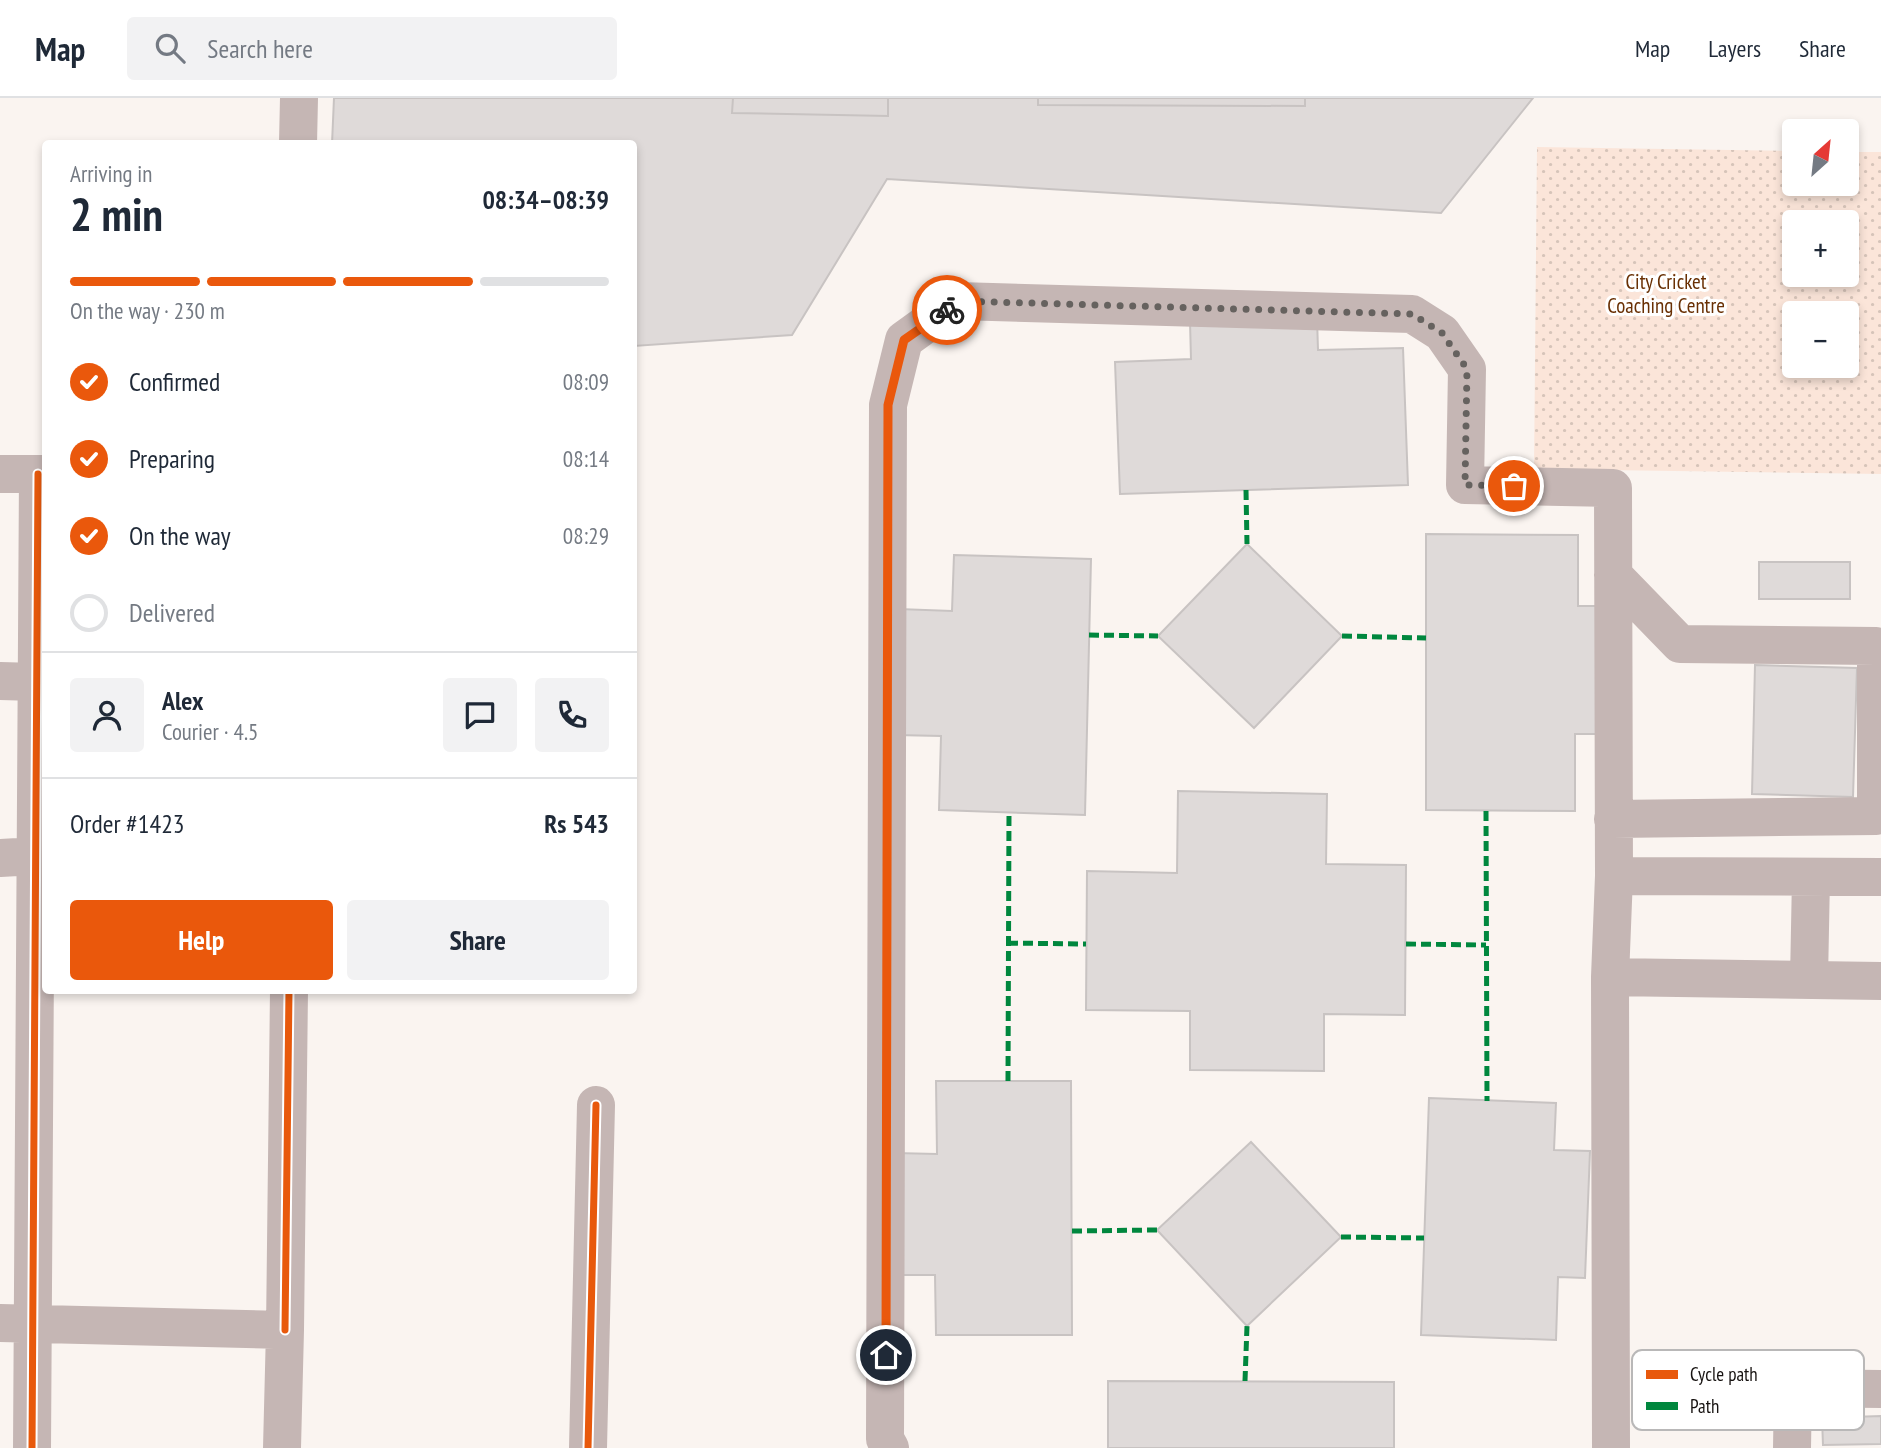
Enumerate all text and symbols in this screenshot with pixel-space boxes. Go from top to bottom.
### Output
search box [127,17,617,80]
text: Map [35,27,85,70]
icon: search [151,29,189,67]
text: Search here [207,32,313,65]
text: Map [1635,33,1670,64]
text: Layers [1708,33,1761,64]
text: Share [1799,33,1846,64]
north arrow [1782,119,1858,196]
map controls [1782,119,1859,378]
text: Arriving in [70,159,152,188]
text: 08:34–08:39 [482,183,609,216]
text: 2 min [70,184,163,244]
button: + [1782,210,1859,287]
park label: City Cricket Coaching Centre [1607,268,1725,319]
courier [912,275,982,345]
icon: bike [928,291,966,329]
text: On the way · 230 m [70,296,225,325]
button: − [1782,301,1859,378]
icon: check [70,363,108,401]
text: Confirmed [129,365,220,398]
text: 08:09 [563,367,609,396]
icon: check [70,440,108,478]
text: Preparing [129,442,215,475]
text: 08:14 [563,444,609,473]
pin [1484,456,1544,516]
icon: bag [1495,467,1533,505]
icon: check [70,517,108,555]
text: On the way [129,519,231,552]
text: 08:29 [563,521,609,550]
text: Delivered [129,596,215,629]
button: person [70,678,144,752]
button: chat [443,678,517,752]
button: phone [535,678,609,752]
text: Alex [162,684,203,717]
text: Courier · 4.5 [162,717,258,746]
text: Order #1423 [70,807,185,840]
text: Rs 543 [544,807,609,840]
button: Help [70,900,333,980]
button: Share [347,900,609,980]
pin [856,1325,916,1385]
icon: home [867,1336,905,1374]
legend [1632,1350,1864,1430]
text: Cycle path [1690,1362,1758,1386]
text: Path [1690,1394,1719,1418]

